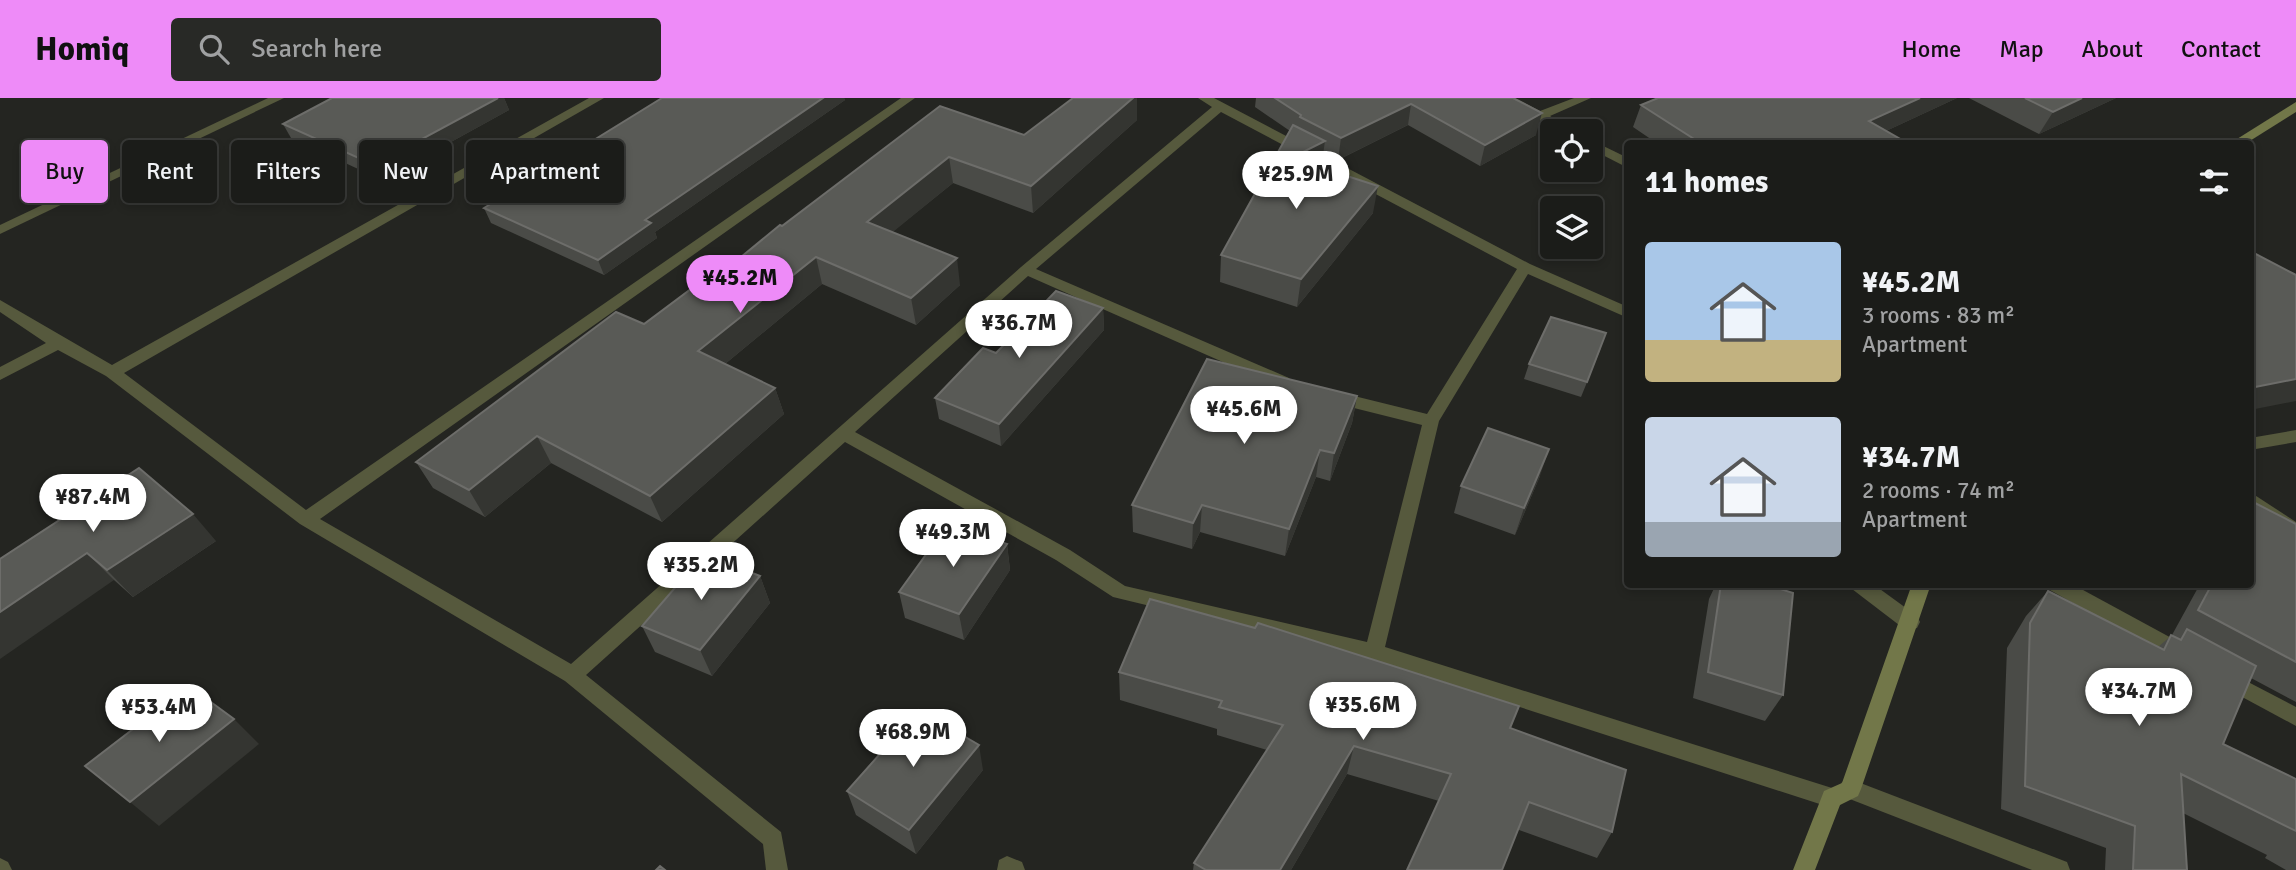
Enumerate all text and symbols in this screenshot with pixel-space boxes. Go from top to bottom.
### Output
search box [171,18,661,81]
text: Homiq [35,29,129,70]
icon: search [195,30,233,68]
text: Search here [251,33,382,65]
text: Home [1901,34,1961,64]
text: Map [1999,34,2044,64]
text: About [2082,34,2143,64]
text: Contact [2181,34,2261,64]
map controls [1540,119,1603,259]
button: locate [1540,119,1603,182]
chip: Buy [21,140,108,203]
chip: Rent [122,140,217,203]
chip: Filters [231,140,345,203]
chip: New [359,140,452,203]
chip: Apartment [466,140,624,203]
pin: ¥25.9M [1239,152,1353,211]
text: ¥25.9M [1258,159,1334,188]
icon: filters [2195,163,2233,201]
text: 11 homes [1645,164,1768,201]
button: layers [1540,196,1603,259]
pin: ¥45.2M [683,256,797,315]
text: ¥45.2M [702,263,778,292]
text: ¥45.2M [1862,264,1960,301]
icon: home [1701,270,1785,354]
pin: ¥36.7M [962,300,1076,360]
text: 3 rooms · 83 m² [1862,301,2015,330]
text: ¥36.7M [981,308,1057,337]
text: Apartment [1862,330,1967,359]
pin: ¥45.6M [1187,386,1301,446]
text: ¥45.6M [1206,394,1282,423]
text: ¥34.7M [1862,439,1960,476]
icon: home [1701,445,1785,529]
pin: ¥87.4M [36,474,150,534]
text: 2 rooms · 74 m² [1862,476,2015,505]
text: ¥87.4M [55,482,131,511]
text: Apartment [1862,505,1967,534]
pin: ¥49.3M [896,510,1010,569]
text: ¥49.3M [915,517,991,546]
pin: ¥35.2M [644,542,758,602]
text: ¥35.2M [663,550,739,579]
pin: ¥34.7M [2082,668,2196,728]
text: ¥34.7M [2101,676,2177,705]
pin: ¥35.6M [1306,682,1420,742]
pin: ¥53.4M [102,684,216,744]
text: ¥35.6M [1325,690,1401,719]
text: ¥53.4M [121,692,197,721]
pin: ¥68.9M [856,710,970,769]
text: ¥68.9M [875,717,951,746]

